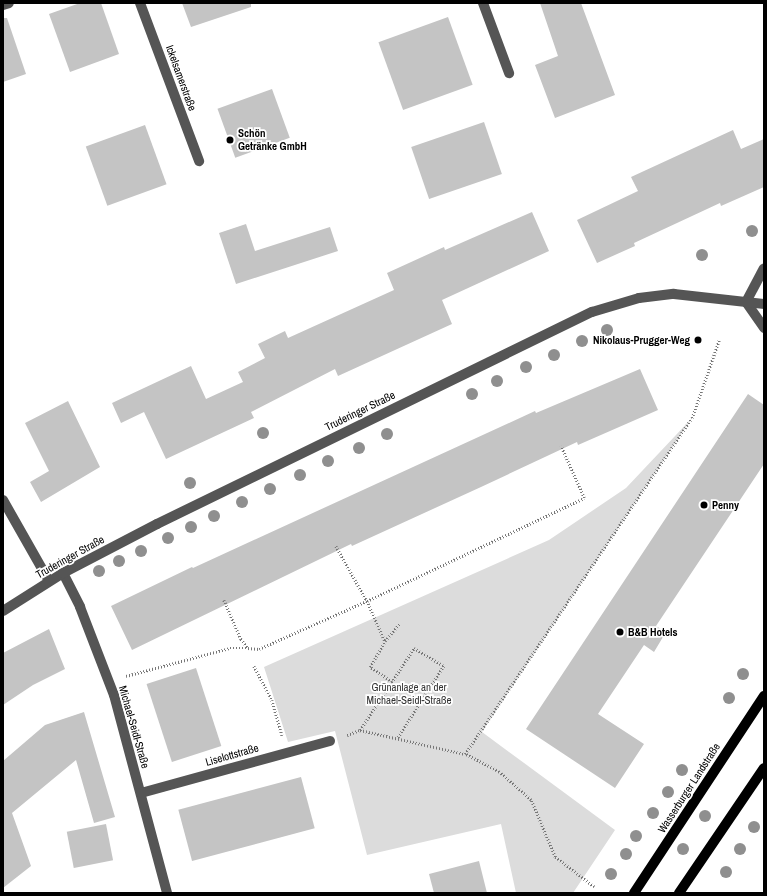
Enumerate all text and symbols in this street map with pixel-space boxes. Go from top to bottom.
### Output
street label: Ickelsamerstraße [163,43,199,113]
place label: Schön Getränke GmbH [238,127,307,153]
marker: Schön Getränke GmbH [225,135,235,145]
place label: Nikolaus-Prugger-Weg [593,333,690,347]
marker: Nikolaus-Prugger-Weg [693,335,703,345]
street label: Truderinger Straße [323,388,397,434]
place label: Penny [712,498,739,512]
marker: Penny [699,500,709,510]
street label: Truderinger Straße [33,533,107,581]
place label: B&B Hotels [628,625,678,639]
marker: B&B Hotels [615,627,625,637]
park label: Grünanlage an der Michael-Seidl-Straße [366,681,452,707]
street label: Michael-Seidl-Straße [116,684,152,770]
street label: Liselottstraße [204,741,260,769]
street label: Wasserburger Landstraße [655,741,723,835]

